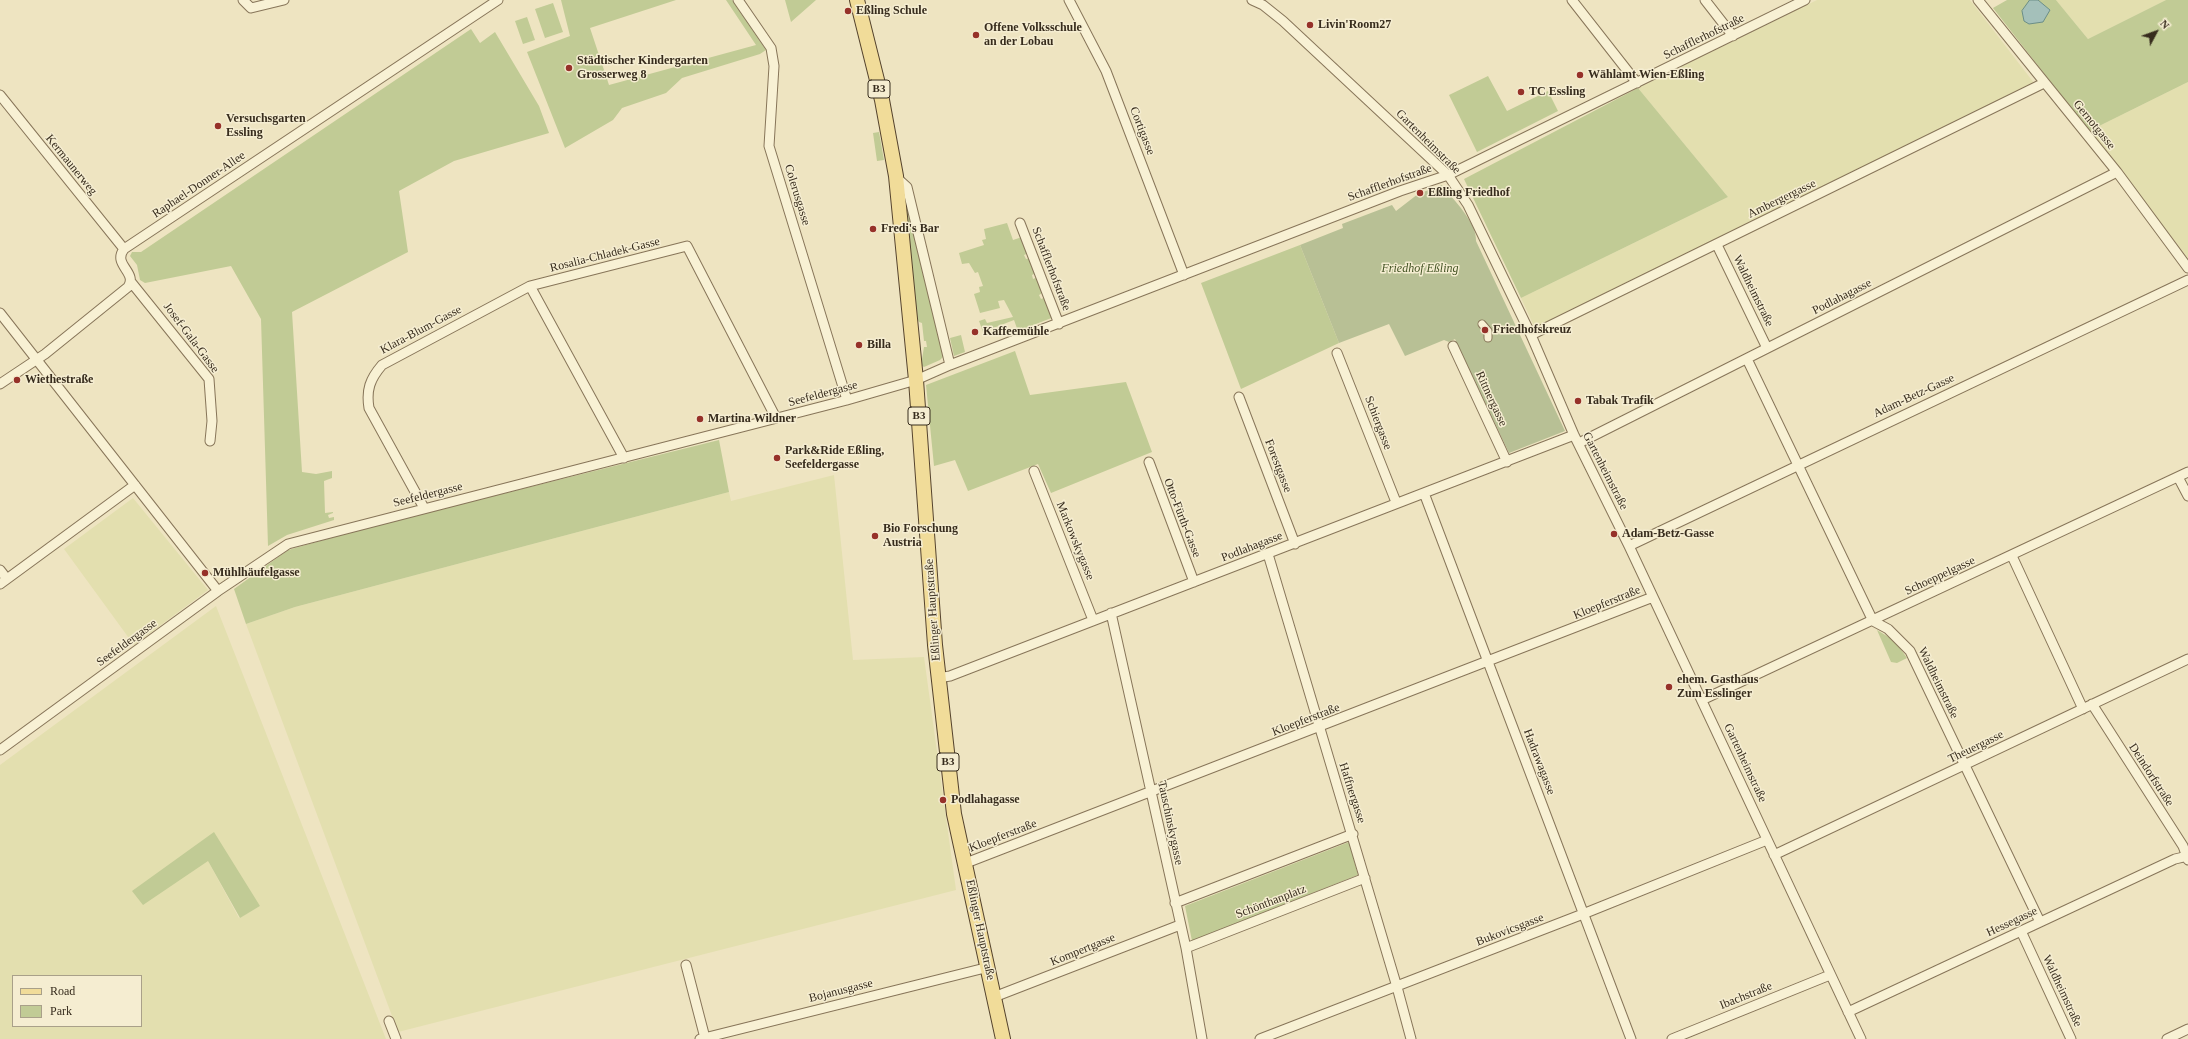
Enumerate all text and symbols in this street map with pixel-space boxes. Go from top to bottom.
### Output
place label: Eßling Schule [856,4,927,18]
marker: Eßling Schule [843,6,853,16]
street label: Schafflerhofstraße [1661,11,1747,63]
north arrow [2136,12,2176,52]
text: N [2158,17,2172,31]
place label: Livin'Room27 [1318,18,1391,32]
marker: Livin'Room27 [1305,20,1315,30]
place label: Offene Volksschule an der Lobau [984,21,1082,49]
marker: Offene Volksschule an der Lobau [971,30,981,40]
place label: Städtischer Kindergarten Grosserweg 8 [577,54,708,82]
marker: Städtischer Kindergarten Grosserweg 8 [564,63,574,73]
place label: Wählamt Wien-Eßling [1588,68,1704,82]
marker: Wählamt Wien-Eßling [1575,70,1585,80]
road number: B3 [868,80,890,98]
place label: TC Essling [1529,85,1585,99]
marker: TC Essling [1516,87,1526,97]
street label: Gernotgasse [2070,97,2118,153]
street label: Cortigasse [1126,105,1158,157]
street label: Gartenheimstraße [1393,107,1463,177]
place label: Versuchsgarten Essling [226,112,306,140]
marker: Versuchsgarten Essling [213,121,223,131]
street label: Kermaunerweg [42,132,100,198]
street label: Raphael-Donner-Allee [150,149,248,221]
street label: Schafflerhofstraße [1346,161,1434,205]
street label: Colerusgasse [781,163,813,227]
street label: Ambergergasse [1745,176,1819,222]
place label: Eßling Friedhof [1428,186,1510,200]
marker: Eßling Friedhof [1415,188,1425,198]
place label: Fredi's Bar [881,222,939,236]
marker: Fredi's Bar [868,224,878,234]
street label: Schafflerhofstraße [1028,225,1074,313]
street label: Rosalia-Chladek-Gasse [549,234,661,276]
street label: Waldheimstraße [1730,253,1776,329]
park label: Friedhof Eßling [1382,262,1458,276]
street label: Podlahagasse [1810,276,1874,318]
street label: Josef-Gala-Gasse [160,300,222,376]
street label: Klara-Blum-Gasse [378,303,464,357]
place label: Friedhofskreuz [1493,323,1571,337]
place label: Kaffeemühle [983,325,1049,339]
marker: Friedhofskreuz [1480,325,1490,335]
marker: Kaffeemühle [970,327,980,337]
place label: Billa [867,338,891,352]
marker: Billa [854,340,864,350]
street label: Rittnergasse [1472,369,1510,429]
street label: Adam-Betz-Gasse [1871,371,1957,421]
place label: Wiethestraße [25,373,93,387]
marker: Wiethestraße [12,375,22,385]
street label: Seefeldergasse [787,378,859,410]
street label: Schiergasse [1361,394,1395,452]
place label: Tabak Trafik [1586,394,1654,408]
marker: Tabak Trafik [1573,396,1583,406]
road number: B3 [908,407,930,425]
place label: Martina Wildner [708,412,796,426]
marker: Martina Wildner [695,414,705,424]
street label: Gartenheimstraße [1579,430,1631,512]
street label: Forestgasse [1261,437,1295,495]
place label: Park&Ride Eßling, Seefeldergasse [785,444,884,472]
marker: Park&Ride Eßling, Seefeldergasse [772,453,782,463]
street label: Otto-Fürth-Gasse [1160,476,1204,560]
street label: Seefeldergasse [392,479,464,511]
street label: Markowskygasse [1053,500,1097,582]
place label: Bio Forschung Austria [883,522,958,550]
place label: Adam-Betz-Gasse [1622,527,1714,541]
street label: Podlahagasse [1219,529,1285,565]
marker: Adam-Betz-Gasse [1609,529,1619,539]
marker: Bio Forschung Austria [870,531,880,541]
street label: Schoeppelgasse [1903,553,1977,599]
street label: Eßlinger Hauptstraße [922,558,944,662]
place label: Mühlhäufelgasse [213,566,300,580]
marker: Mühlhäufelgasse [200,568,210,578]
street label: Kloepferstraße [1571,583,1643,623]
street label: Seefeldergasse [94,616,160,670]
street label: Waldheimstraße [1915,645,1961,721]
place label: ehem. Gasthaus Zum Esslinger [1677,673,1758,701]
marker: ehem. Gasthaus Zum Esslinger [1664,682,1674,692]
street label: Kloepferstraße [1270,701,1342,739]
street label: Gartenheimstraße [1720,721,1770,805]
street label: Hadrawagasse [1520,727,1558,797]
street label: Theuergasse [1946,727,2006,767]
street label: Deindorfstraße [2125,741,2177,809]
road number: B3 [937,753,959,771]
street label: Haffnergasse [1335,761,1369,825]
street label: Tauschinskygasse [1154,780,1186,866]
place label: Podlahagasse [951,793,1020,807]
marker: Podlahagasse [938,795,948,805]
street label: Kloepferstraße [967,817,1039,855]
street label: Eßlinger Hauptstraße [962,878,998,982]
street label: Schönthanplatz [1234,882,1308,922]
street label: Hessegasse [1984,904,2040,940]
street label: Bukovicsgasse [1474,910,1546,950]
street label: Kompertgasse [1048,930,1118,970]
street label: Waldheimstraße [2039,953,2085,1029]
legend [12,975,142,1027]
street label: Bojanusgasse [808,976,874,1006]
street label: Ibachstraße [1718,979,1774,1013]
text: Road [50,984,75,998]
text: Park [50,1004,72,1018]

